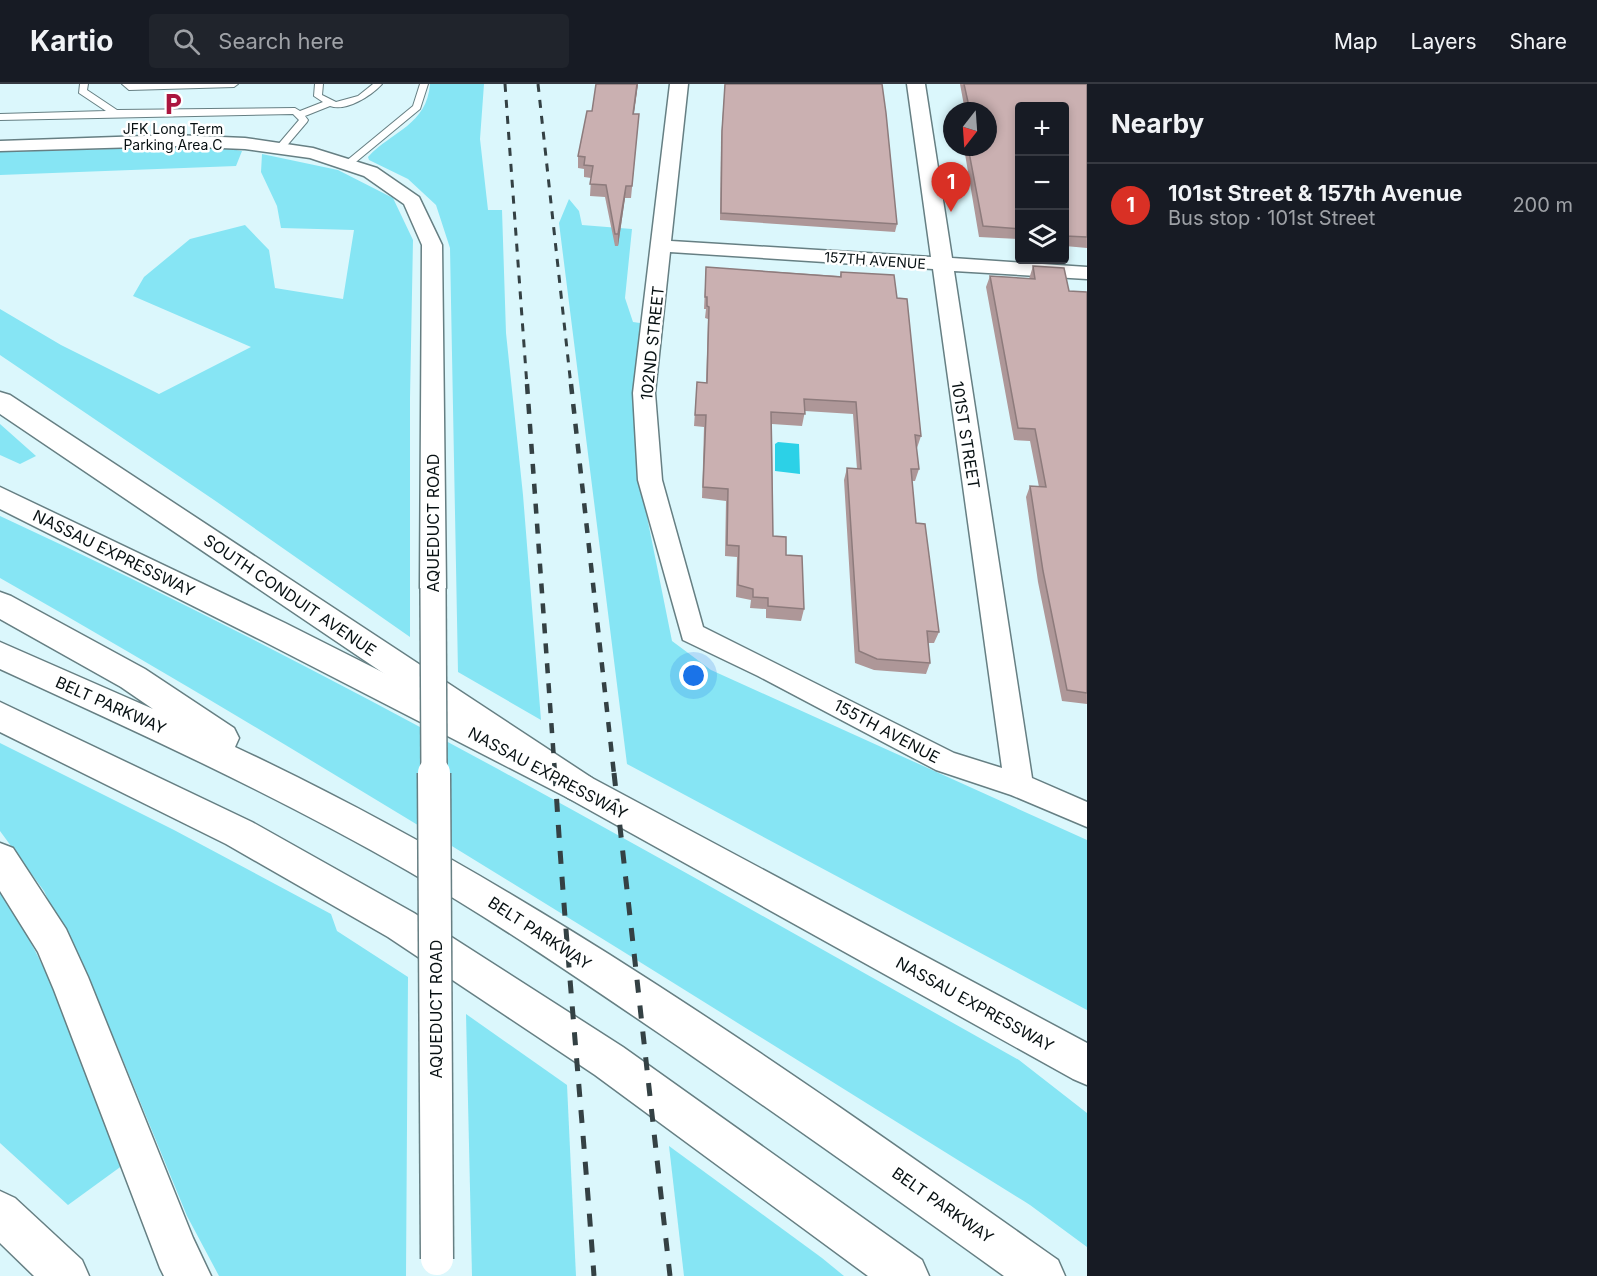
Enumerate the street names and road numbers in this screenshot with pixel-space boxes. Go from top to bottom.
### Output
street label: 157TH AVENUE [824,248,926,272]
street label: 102ND STREET [636,285,668,401]
street label: 101ST STREET [948,380,984,490]
street label: AQUEDUCT ROAD [423,454,443,592]
street label: NASSAU EXPRESSWAY [30,505,198,601]
street label: SOUTH CONDUIT AVENUE [200,530,380,660]
street label: BELT PARKWAY [53,672,170,738]
street label: 155TH AVENUE [831,695,943,767]
street label: NASSAU EXPRESSWAY [465,722,631,824]
street label: BELT PARKWAY [485,892,596,974]
street label: AQUEDUCT ROAD [426,940,446,1078]
street label: NASSAU EXPRESSWAY [893,952,1058,1056]
street label: BELT PARKWAY [888,1163,998,1247]

